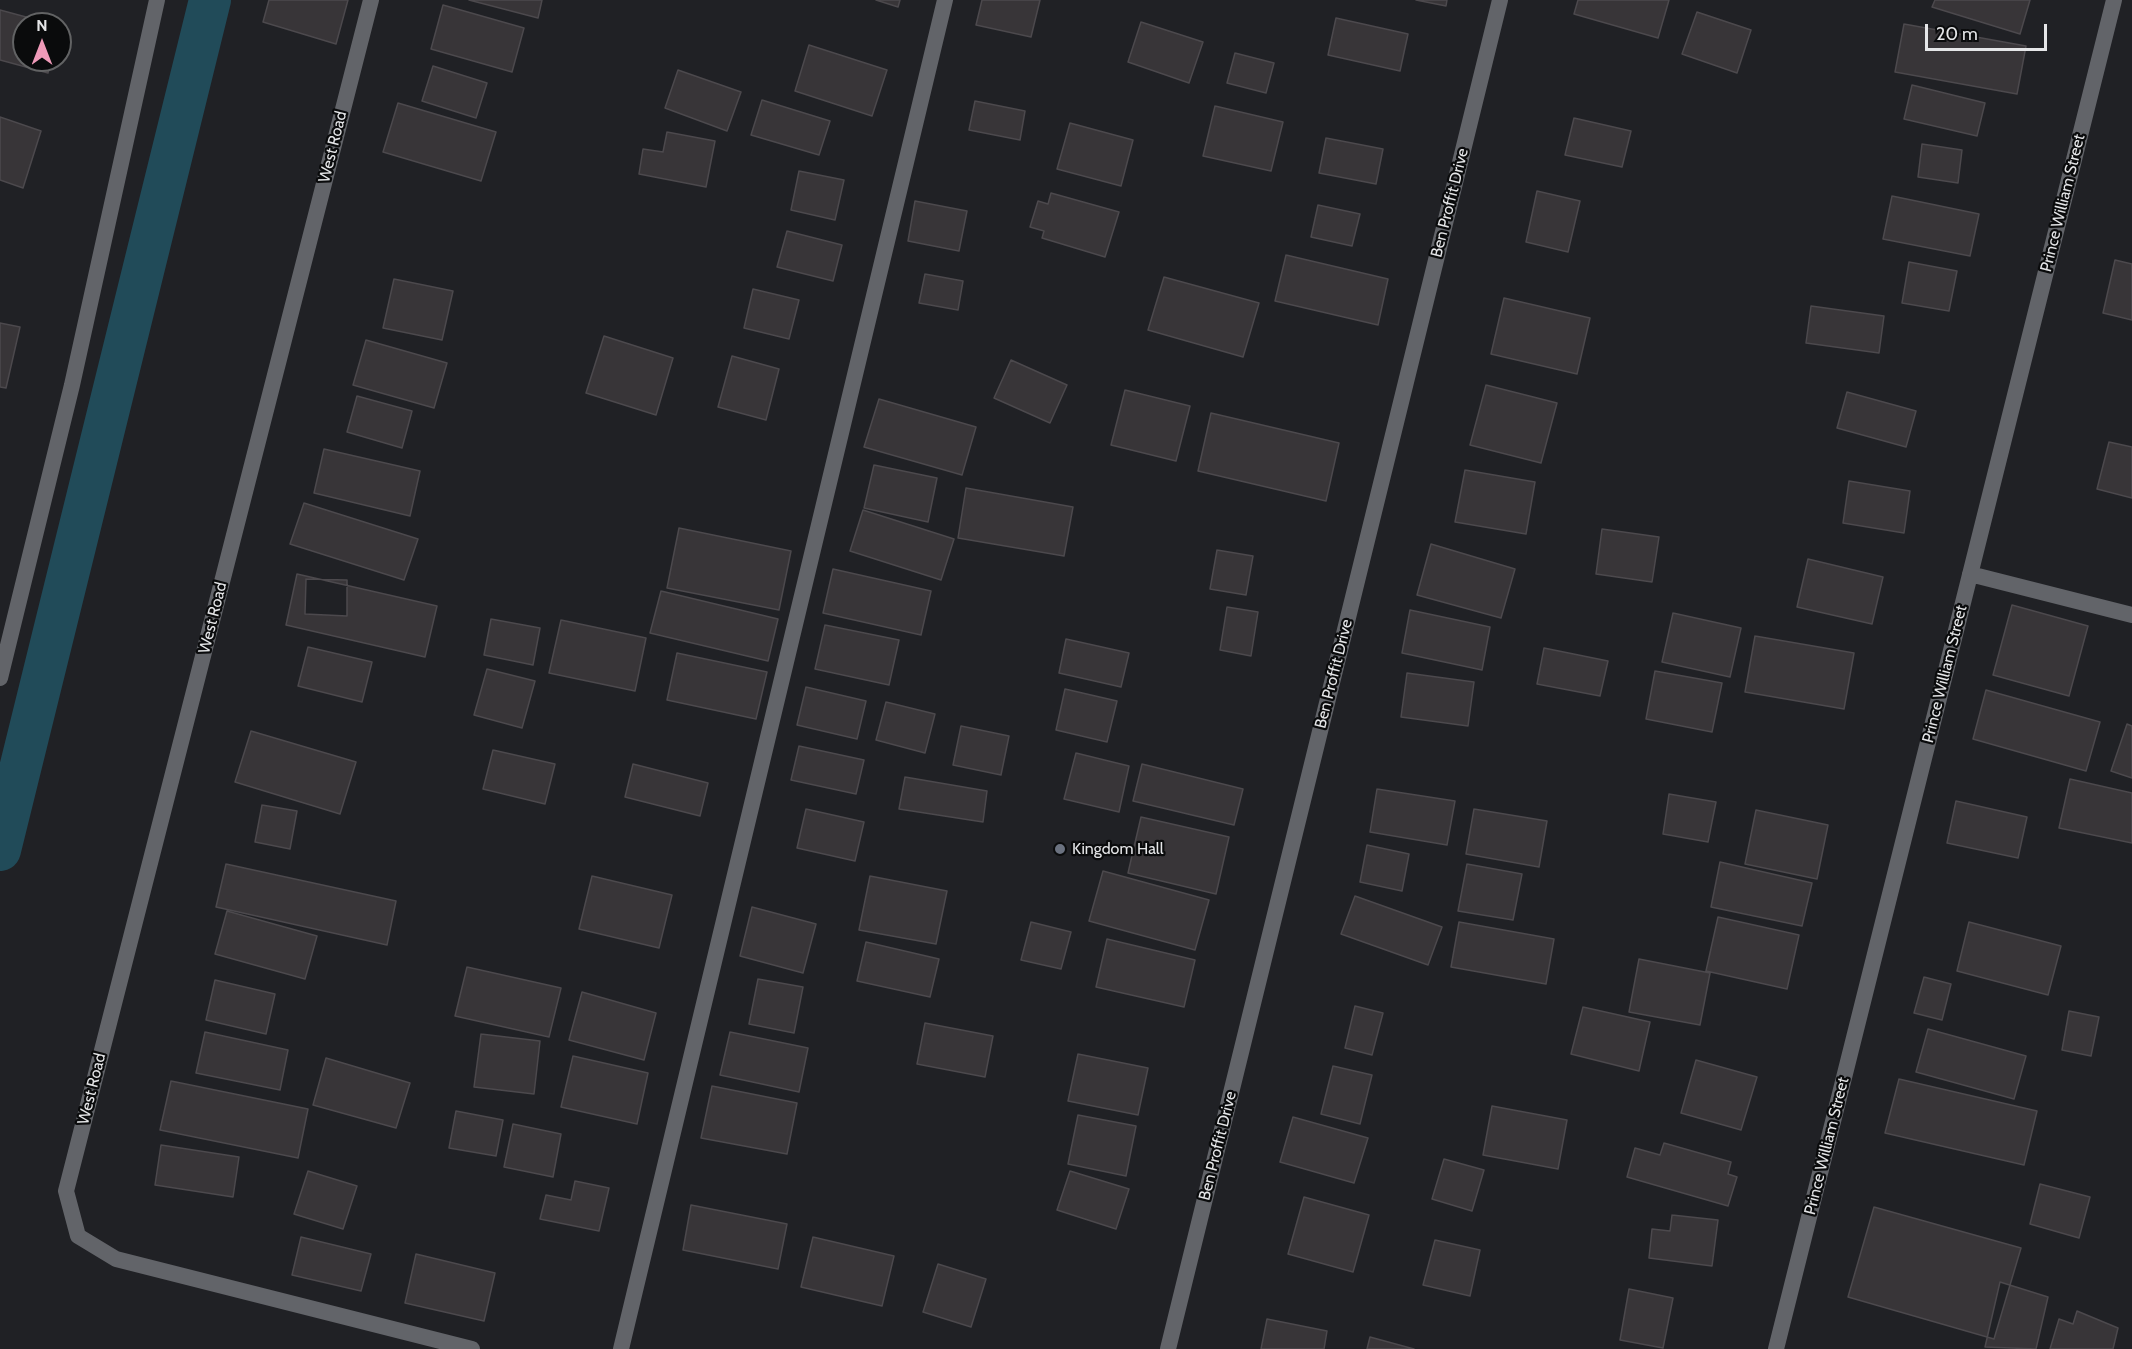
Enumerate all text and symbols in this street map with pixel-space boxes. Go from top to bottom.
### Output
north arrow [12,12,72,72]
scale bar [1928,12,2050,50]
text: N [36,16,48,35]
text: 20 m [1936,23,1978,45]
street label: West Road [315,109,351,185]
street label: Prince William Street [2037,132,2089,274]
street label: Ben Proffit Drive [1427,146,1473,260]
street label: West Road [195,580,231,656]
street label: Prince William Street [1919,603,1971,745]
street label: Ben Proffit Drive [1311,617,1357,731]
place label: Kingdom Hall [1072,839,1163,859]
marker: Kingdom Hall [1053,842,1067,856]
street label: West Road [74,1051,110,1127]
street label: Prince William Street [1801,1075,1853,1217]
street label: Ben Proffit Drive [1195,1089,1241,1203]

